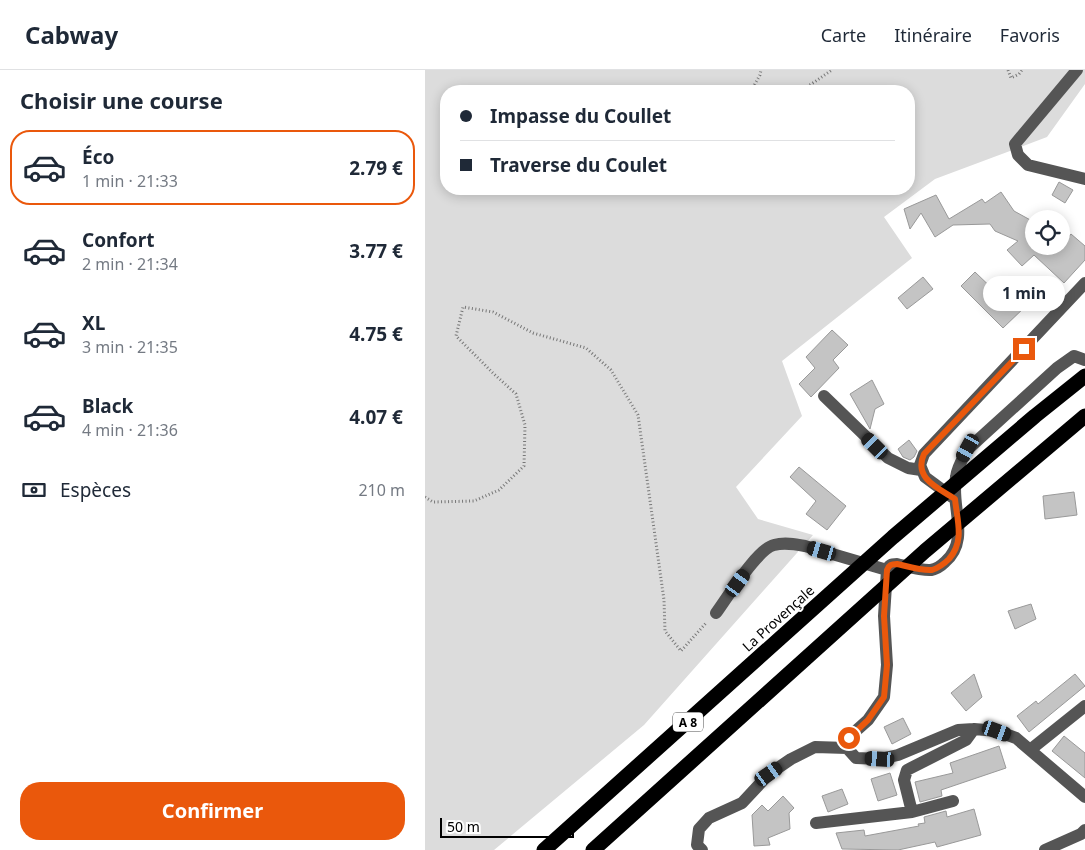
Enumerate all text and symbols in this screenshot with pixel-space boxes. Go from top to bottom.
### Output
text: Cabway [25,18,118,51]
text: Carte [821,23,866,47]
text: Itinéraire [894,23,972,47]
text: Favoris [1000,23,1060,47]
text: Choisir une course [20,85,223,115]
text: Impasse du Coullet [490,103,671,129]
text: Éco [82,144,114,170]
icon: car [22,145,67,190]
text: Traverse du Coulet [490,152,667,178]
text: 2.79 € [349,155,403,181]
text: 1 min · 21:33 [82,170,178,192]
map controls [1025,210,1070,255]
button: locate [1025,210,1070,255]
text: Confort [82,227,154,253]
icon: car [22,228,67,273]
text: 3.77 € [349,238,403,264]
text: 2 min · 21:34 [82,253,178,275]
callout: 1 min [983,276,1065,312]
text: 1 min [1002,282,1046,304]
text: XL [82,310,105,336]
icon: car [22,311,67,356]
text: 4.75 € [349,321,403,347]
text: 3 min · 21:35 [82,336,178,358]
route end [1013,338,1035,360]
text: Black [82,393,133,419]
icon: car [22,394,67,439]
text: 4.07 € [349,404,403,430]
text: 4 min · 21:36 [82,419,178,441]
car [859,430,890,462]
car [954,431,981,465]
icon: cash [20,476,48,504]
text: Espèces [60,477,131,503]
text: 210 m [358,479,405,501]
car [805,540,838,562]
car [723,566,752,600]
street label: La Provençale [738,581,818,655]
road number: A 8 [673,712,703,732]
car [980,719,1013,743]
route start [838,727,860,749]
car [864,751,895,767]
car [752,759,785,789]
button: Confirmer [20,782,405,840]
scale bar [440,815,574,838]
text: 50 m [447,817,480,836]

